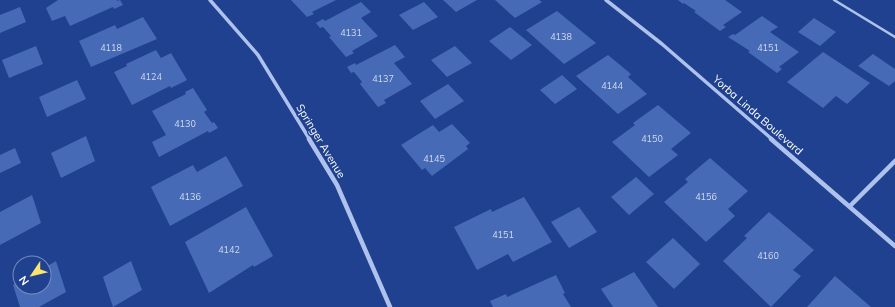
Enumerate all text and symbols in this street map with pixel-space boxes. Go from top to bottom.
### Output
house number: 4131 [340,27,362,38]
house number: 4138 [550,31,572,42]
house number: 4118 [100,42,122,53]
house number: 4151 [757,42,779,53]
house number: 4124 [140,71,162,82]
street label: Yorba Linda Boulevard [709,71,806,158]
house number: 4137 [372,73,394,84]
house number: 4144 [601,80,623,91]
street label: Springer Avenue [293,101,349,181]
house number: 4130 [174,118,196,129]
house number: 4150 [641,133,663,144]
house number: 4145 [423,153,445,164]
house number: 4136 [179,191,201,202]
house number: 4156 [695,191,717,202]
house number: 4151 [492,229,514,240]
house number: 4142 [218,244,240,255]
house number: 4160 [757,250,779,261]
north arrow [12,255,52,295]
text: N [16,273,32,288]

